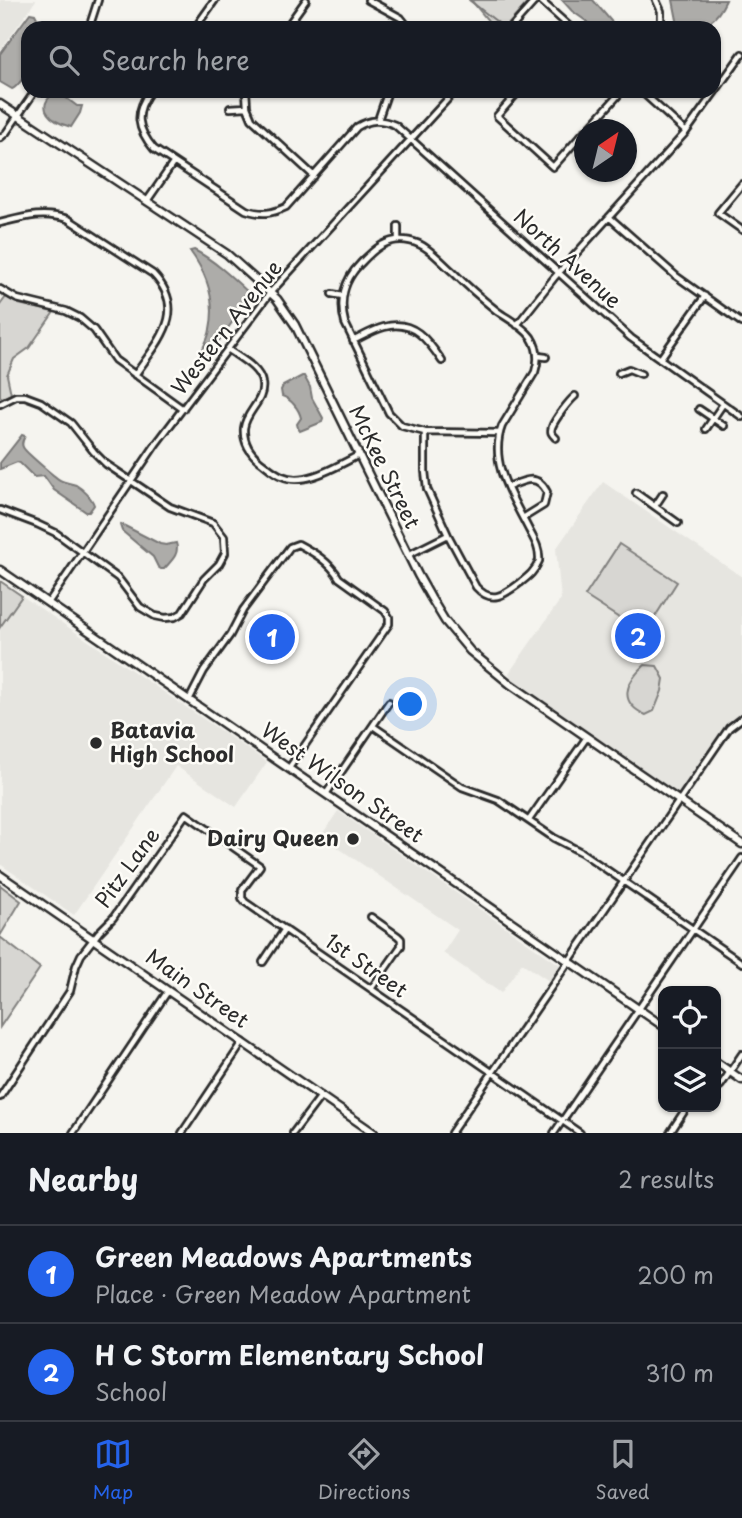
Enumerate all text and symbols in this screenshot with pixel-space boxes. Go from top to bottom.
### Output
search box [21,21,721,98]
text: Search here [101,40,250,79]
icon: search [45,41,83,79]
north arrow [574,119,637,182]
street label: North Avenue [507,200,629,315]
street label: Western Avenue [162,252,288,401]
street label: McKee Street [342,399,430,534]
pin: 2 [615,610,661,662]
pin: 1 [249,611,295,663]
your location [393,687,427,721]
place label: Batavia High School [110,713,234,769]
street label: West Wilson Street [255,713,431,850]
marker: Batavia High School [88,735,104,751]
street label: Pitz Lane [86,820,167,914]
place label: Dairy Queen [207,821,339,853]
marker: Dairy Queen [345,831,361,847]
street label: 1st Street [319,924,415,1005]
street label: Main Street [140,940,256,1035]
map controls [658,986,721,1112]
button: locate [658,986,721,1049]
button: layers [658,1049,721,1112]
text: Nearby [28,1156,138,1201]
text: 2 results [618,1161,714,1196]
text: Green Meadows Apartments [95,1237,472,1276]
text: 1 [46,1257,57,1292]
text: 200 m [637,1257,714,1292]
text: Place · Green Meadow Apartment [95,1276,471,1311]
text: H C Storm Elementary School [95,1335,484,1374]
text: 2 [43,1355,59,1390]
text: 310 m [645,1355,714,1390]
text: School [95,1374,167,1409]
tab: Map [93,1435,133,1505]
tab: Directions [318,1435,411,1505]
tab: Saved [596,1435,649,1505]

